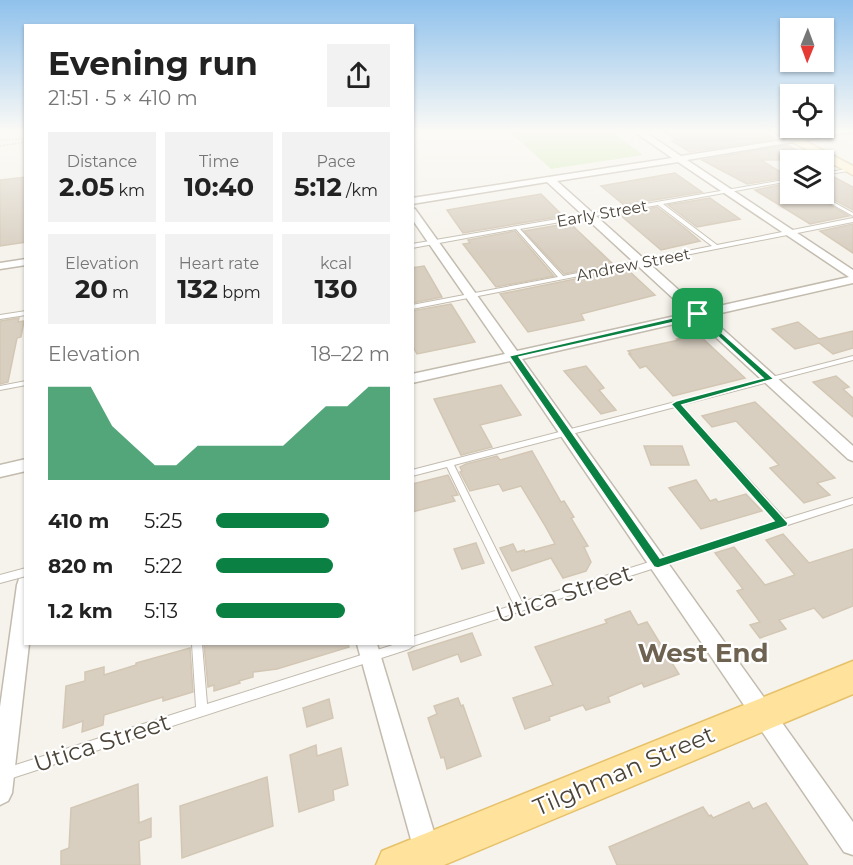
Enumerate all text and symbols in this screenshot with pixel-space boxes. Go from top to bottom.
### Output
north arrow [780,18,834,72]
map controls [780,18,834,204]
text: Evening run [48,43,258,83]
button: share [327,44,390,107]
button: locate [780,84,834,138]
text: 21:51 · 5 × 410 m [48,86,198,110]
button: layers [780,150,834,204]
text: Distance [67,152,137,171]
text: Time [199,152,239,171]
text: Pace [316,152,356,171]
text: 2.05 [59,171,114,203]
text: 10:40 [184,171,254,203]
text: 5:12 [294,171,342,203]
text: km [114,181,145,200]
text: /km [342,181,378,200]
street label: Early Street [555,196,649,231]
street label: Andrew Street [575,244,692,285]
text: Elevation [65,254,139,273]
text: Heart rate [179,254,259,273]
text: kcal [320,254,352,273]
text: 20 [75,273,108,305]
text: 132 [177,273,218,305]
text: 130 [314,273,358,305]
text: m [108,283,129,302]
text: bpm [218,283,261,302]
pin [672,288,723,339]
icon: arrive [681,297,714,330]
text: Elevation [48,342,140,366]
text: 18–22 m [311,342,390,366]
text: 410 m [48,509,109,533]
text: 5:25 [144,509,182,533]
text: 820 m [48,554,113,578]
text: 5:22 [144,554,182,578]
street label: Utica Street [492,558,636,629]
text: 1.2 km [48,599,113,623]
text: 5:13 [144,599,178,623]
district label: West End [637,637,769,669]
street label: Utica Street [30,707,174,778]
street label: Tilghman Street [529,719,719,822]

